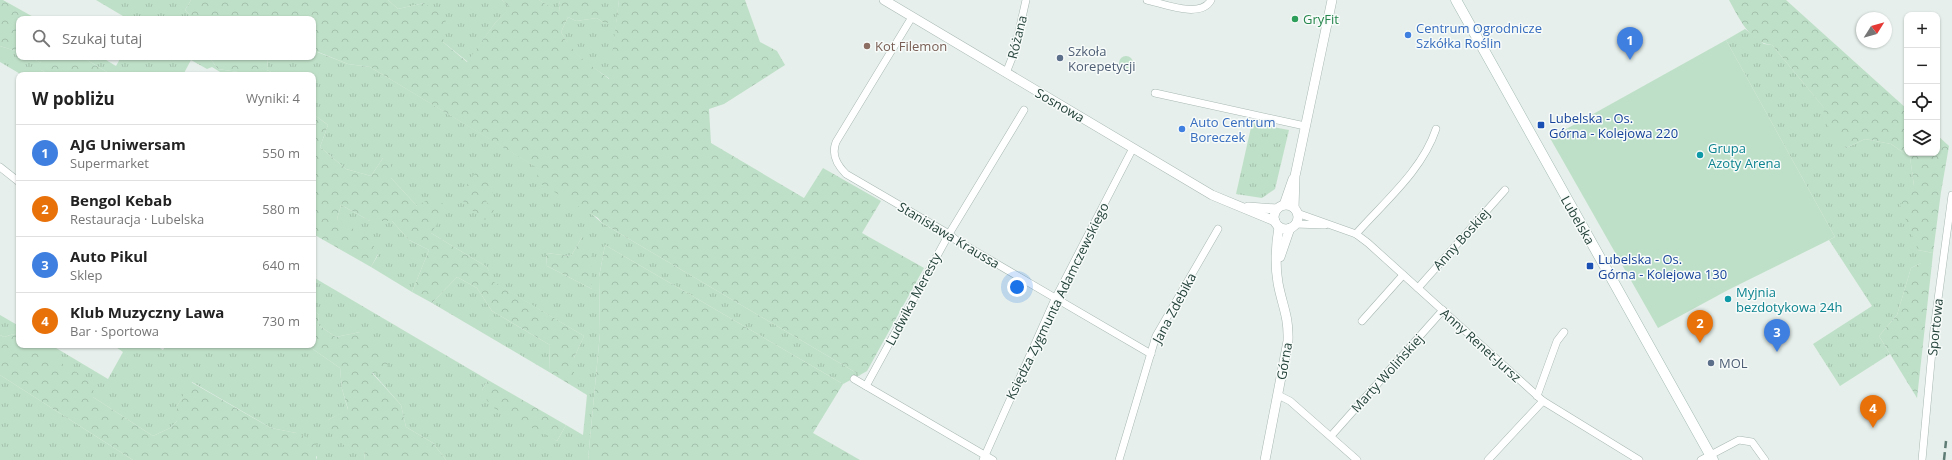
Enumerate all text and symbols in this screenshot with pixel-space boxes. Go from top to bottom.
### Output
place label: GryFit [1303,10,1339,28]
north arrow [1856,12,1892,48]
map controls [1904,12,1940,156]
button: + [1904,12,1940,48]
street label: Różana [1003,13,1031,61]
marker: GryFit [1290,14,1300,24]
search box [16,16,316,60]
place label: Centrum Ogrodnicze Szkółka Roślin [1416,19,1542,52]
icon: search [30,27,52,49]
pin: 1 [1617,27,1643,60]
text: Szukaj tutaj [62,28,142,48]
marker: Centrum Ogrodnicze Szkółka Roślin [1403,30,1413,40]
place label: Kot Filemon [875,37,947,55]
marker: Kot Filemon [862,41,872,51]
place label: Szkoła Korepetycji [1068,42,1136,75]
button: − [1904,48,1940,84]
marker: Szkoła Korepetycji [1055,53,1065,63]
street label: Sosnowa [1032,84,1088,126]
button: locate [1904,84,1940,120]
text: W pobliżu [32,87,115,110]
text: Wyniki: 4 [246,89,300,107]
place label: Lubelska - Os. Górna - Kolejowa 220 [1549,109,1678,142]
place label: Auto Centrum Boreczek [1190,113,1275,146]
marker: Lubelska - Os. Górna - Kolejowa 220 [1536,120,1546,130]
button: layers [1904,120,1940,156]
marker: Auto Centrum Boreczek [1177,124,1187,134]
text: AJG Uniwersam [70,134,186,154]
place label: Grupa Azoty Arena [1708,139,1781,172]
text: 1 [41,144,49,162]
text: 550 m [262,144,300,162]
marker: Grupa Azoty Arena [1695,150,1705,160]
text: Supermarket [70,154,149,172]
text: Bengol Kebab [70,190,172,210]
street label: Lubelska [1557,192,1599,248]
street label: Stanisława Kraussa [895,197,1003,273]
street label: Księdza Zygmunta Adamczewskiego [1001,199,1113,403]
text: 2 [41,200,49,218]
text: 580 m [262,200,300,218]
street label: Anny Boskiej [1428,204,1494,274]
text: Restauracja · Lubelska [70,210,204,228]
text: Auto Pikul [70,246,148,266]
street label: Ludwika Meresty [881,249,945,348]
place label: Lubelska - Os. Górna - Kolejowa 130 [1598,250,1727,283]
text: 3 [41,256,49,274]
text: 640 m [262,256,300,274]
marker: Lubelska - Os. Górna - Kolejowa 130 [1585,261,1595,271]
text: Sklep [70,266,103,284]
street label: Jana Zdebika [1147,270,1200,348]
your location [1007,277,1027,297]
place label: Myjnia bezdotykowa 24h [1736,283,1842,316]
marker: Myjnia bezdotykowa 24h [1723,294,1733,304]
street label: Sportowa [1923,297,1947,357]
text: Klub Muzyczny Lawa [70,302,224,322]
street label: Anny Renet-Jursz [1437,304,1525,386]
pin: 2 [1687,310,1713,343]
text: 4 [41,312,49,330]
text: 730 m [262,312,300,330]
pin: 3 [1764,319,1790,352]
text: Bar · Sportowa [70,322,159,340]
street label: Marty Wolińskiej [1347,330,1427,416]
street label: Górna [1272,341,1296,381]
place label: MOL [1719,354,1748,372]
marker: MOL [1706,358,1716,368]
pin: 4 [1860,395,1886,428]

